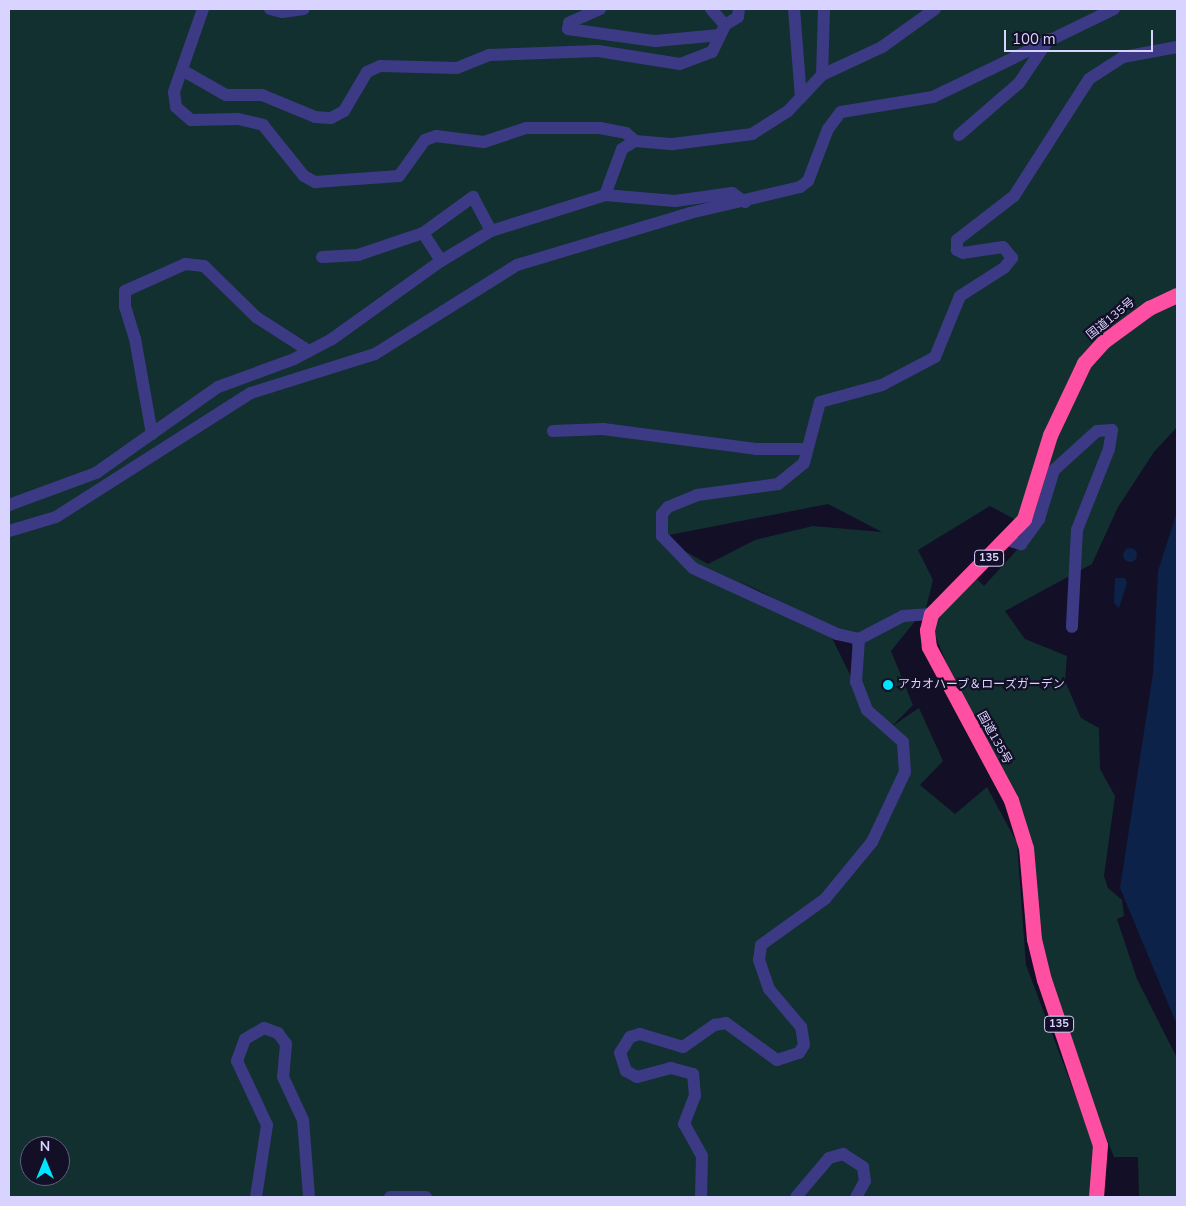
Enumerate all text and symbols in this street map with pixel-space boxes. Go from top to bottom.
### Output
scale bar [1006,20,1155,52]
text: 100 m [1012,29,1056,49]
street label: 国道135号 [1084,295,1138,343]
road number: 135 [974,550,1004,566]
place label: アカオハーブ＆ローズガーデン [898,678,1066,692]
marker: アカオハーブ＆ローズガーデン [882,679,894,691]
street label: 国道135号 [974,709,1014,767]
road number: 135 [1044,1016,1074,1032]
north arrow [20,1136,70,1186]
text: N [40,1137,50,1156]

